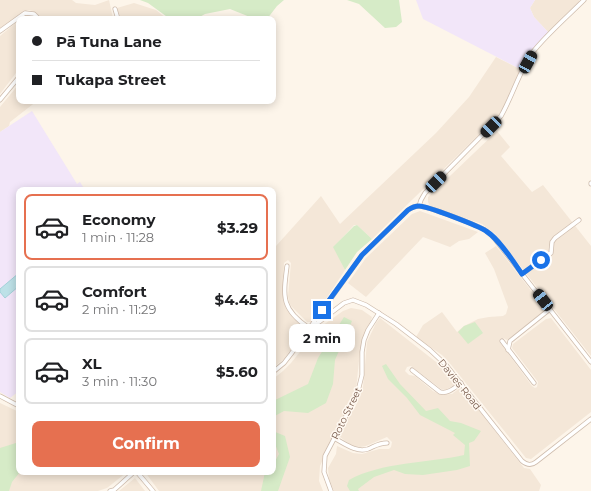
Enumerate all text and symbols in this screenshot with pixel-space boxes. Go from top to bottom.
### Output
text: Pā Tuna Lane [56,32,162,51]
car [517,49,539,75]
text: Tukapa Street [56,70,166,89]
car [478,114,504,140]
car [423,169,449,195]
icon: car [34,209,70,245]
text: Economy [82,210,155,229]
text: $3.29 [217,218,258,237]
text: 1 min · 11:28 [82,229,154,245]
route start [532,251,550,269]
icon: car [34,281,70,317]
text: Comfort [82,282,147,301]
car [531,287,555,313]
text: $4.45 [214,290,258,309]
text: 2 min · 11:29 [82,301,156,317]
route end [313,301,331,319]
callout: 2 min [289,324,355,352]
text: 2 min [303,330,341,346]
icon: car [34,353,70,389]
text: XL [82,354,101,373]
street label: Davies Road [435,356,484,412]
text: $5.60 [216,362,258,381]
text: 3 min · 11:30 [82,373,157,389]
street label: Roto Street [328,385,365,441]
button: Confirm [32,421,260,467]

